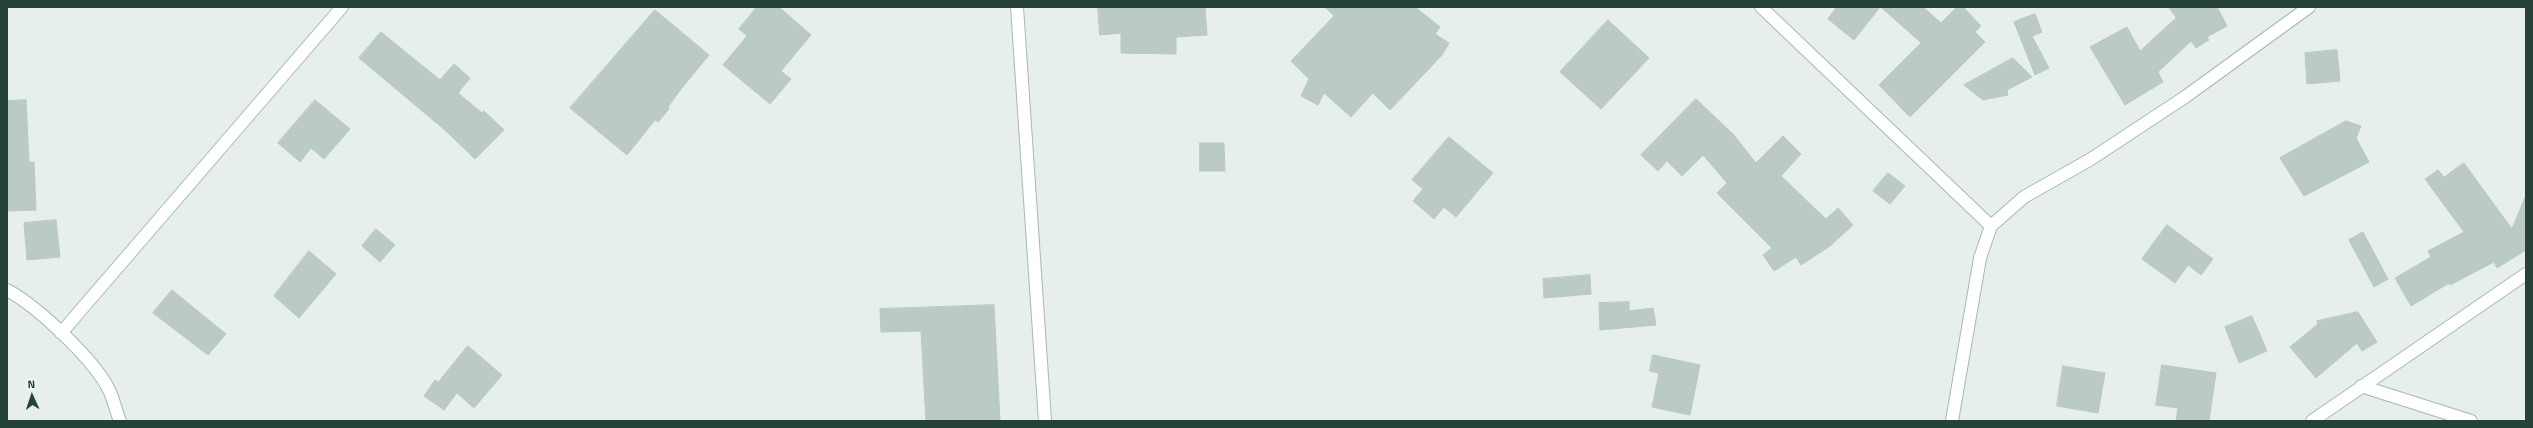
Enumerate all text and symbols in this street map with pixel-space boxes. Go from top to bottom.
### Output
north arrow [12,376,52,416]
text: N [27,376,36,392]

